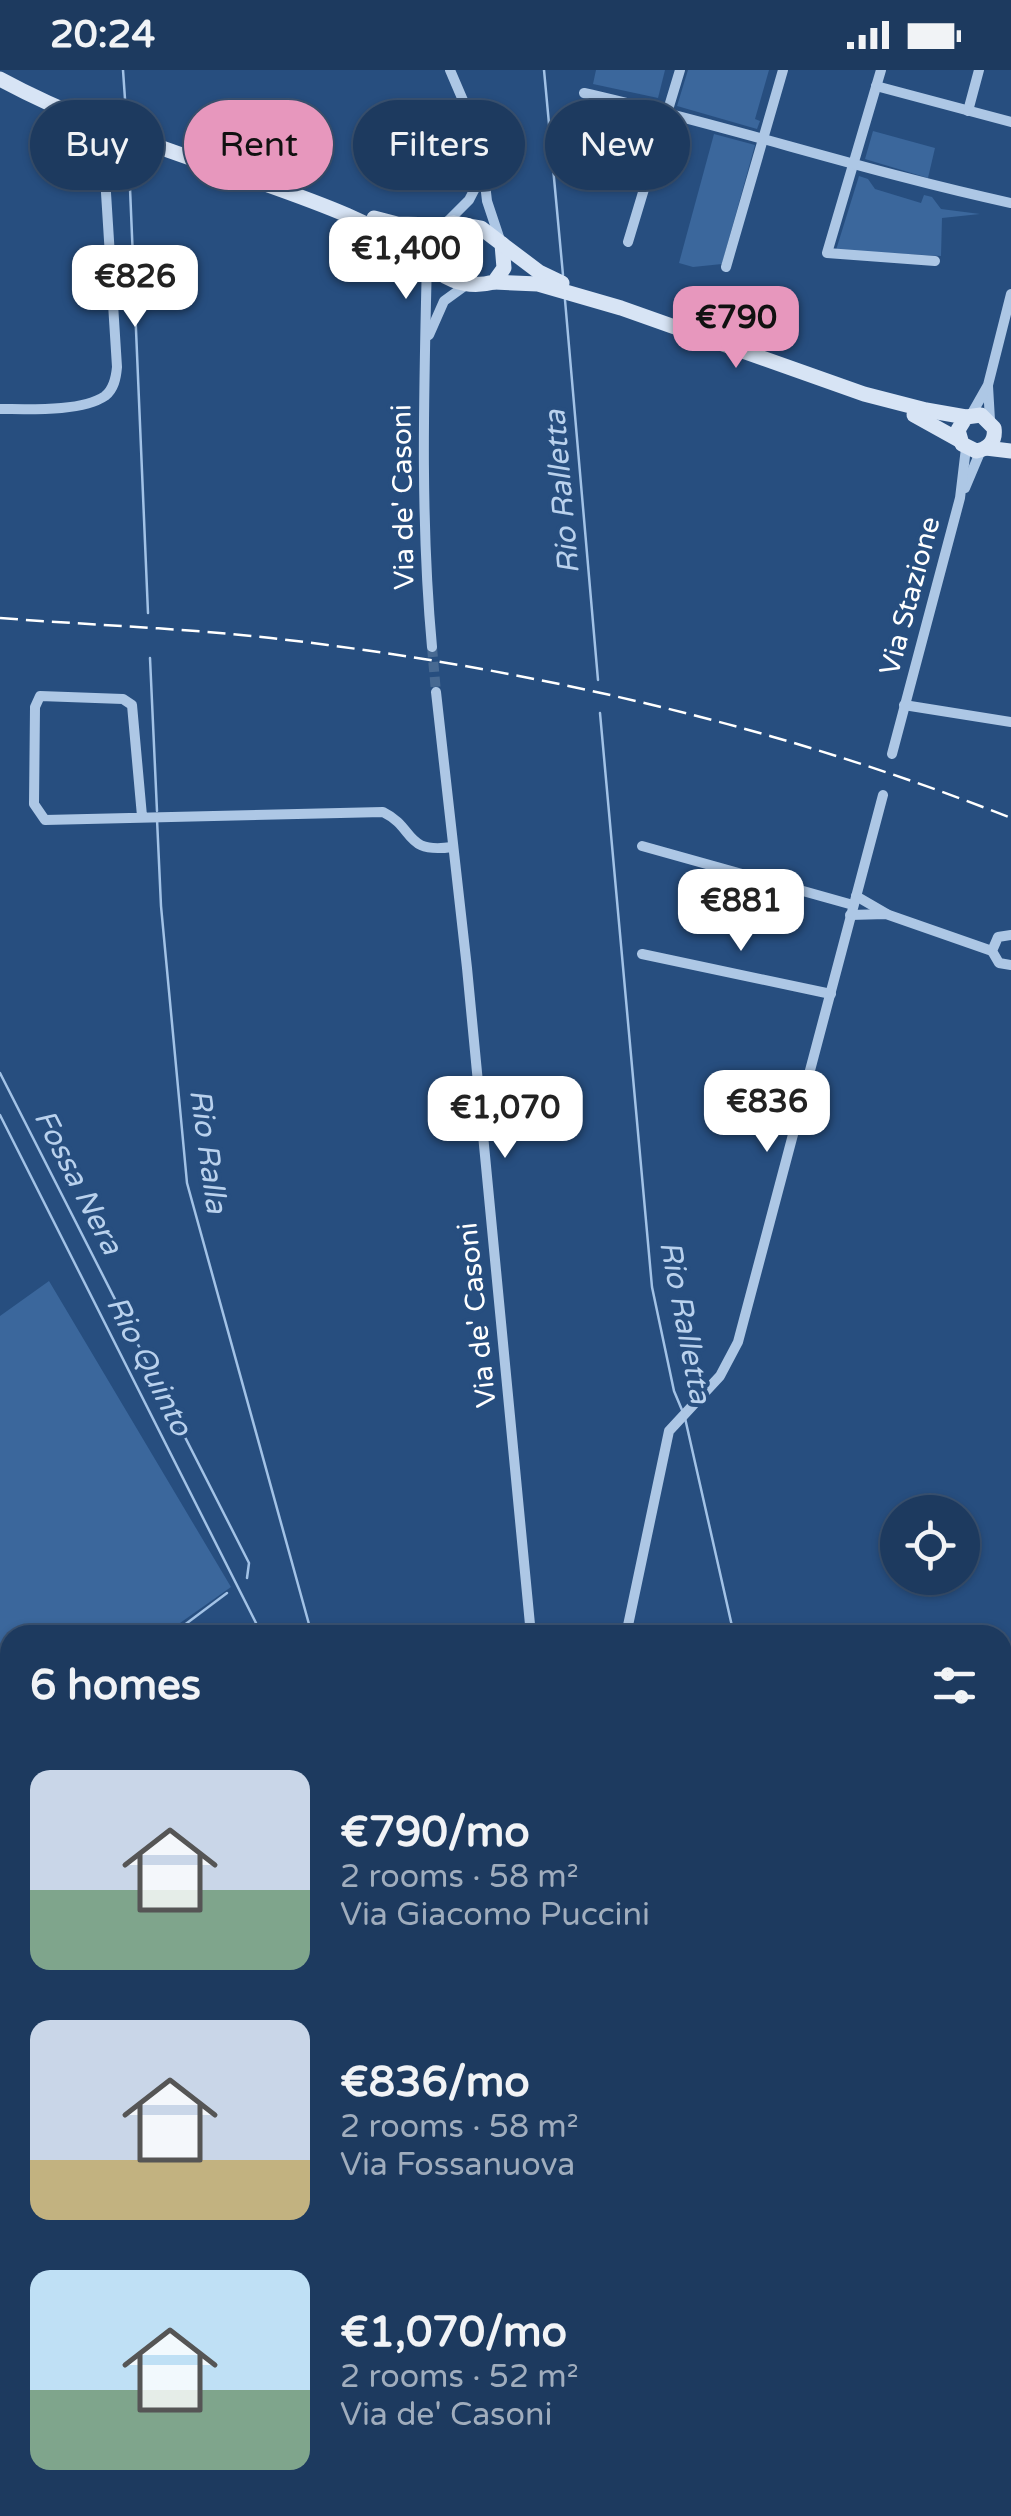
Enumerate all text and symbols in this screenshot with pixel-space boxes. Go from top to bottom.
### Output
text: 20:24 [50,12,155,58]
chip: Buy [30,100,164,190]
chip: Rent [184,100,333,190]
chip: Filters [353,100,525,190]
chip: New [545,100,690,190]
pin: €1,400 [325,217,487,302]
text: €1,400 [351,230,461,268]
pin: €826 [76,245,194,330]
text: €826 [94,258,176,296]
pin: €790 [677,286,795,371]
text: €790 [695,299,777,337]
street label: Via de' Casoni [384,404,422,590]
water label: Rio Ralletta [536,407,588,576]
street label: Via Stazione [872,513,948,679]
pin: €881 [682,869,800,954]
text: €881 [700,882,782,920]
pin: €836 [708,1070,826,1155]
pin: €1,070 [424,1076,586,1161]
text: €836 [726,1083,808,1121]
water label: Rio Ralla [181,1087,235,1217]
text: €1,070 [450,1089,560,1127]
water label: Fossa Nera [26,1103,131,1262]
street label: Via de' Casoni [450,1221,504,1409]
water label: Rio Ralletta [651,1238,719,1408]
water label: Rio Quinto [98,1290,201,1444]
map controls [880,1495,980,1595]
button: locate [880,1495,980,1595]
icon: filters [927,1658,982,1713]
text: 6 homes [30,1660,201,1711]
text: €790/mo [340,1807,530,1858]
icon: home [110,1810,230,1930]
text: 2 rooms · 58 m² [340,1858,579,1896]
text: Via Giacomo Puccini [340,1896,650,1934]
text: €836/mo [340,2057,530,2108]
icon: home [110,2060,230,2180]
text: 2 rooms · 58 m² [340,2108,579,2146]
text: Via Fossanuova [340,2146,575,2184]
text: €1,070/mo [340,2307,567,2358]
icon: home [110,2310,230,2430]
text: 2 rooms · 52 m² [340,2358,579,2396]
text: Via de' Casoni [340,2396,552,2434]

